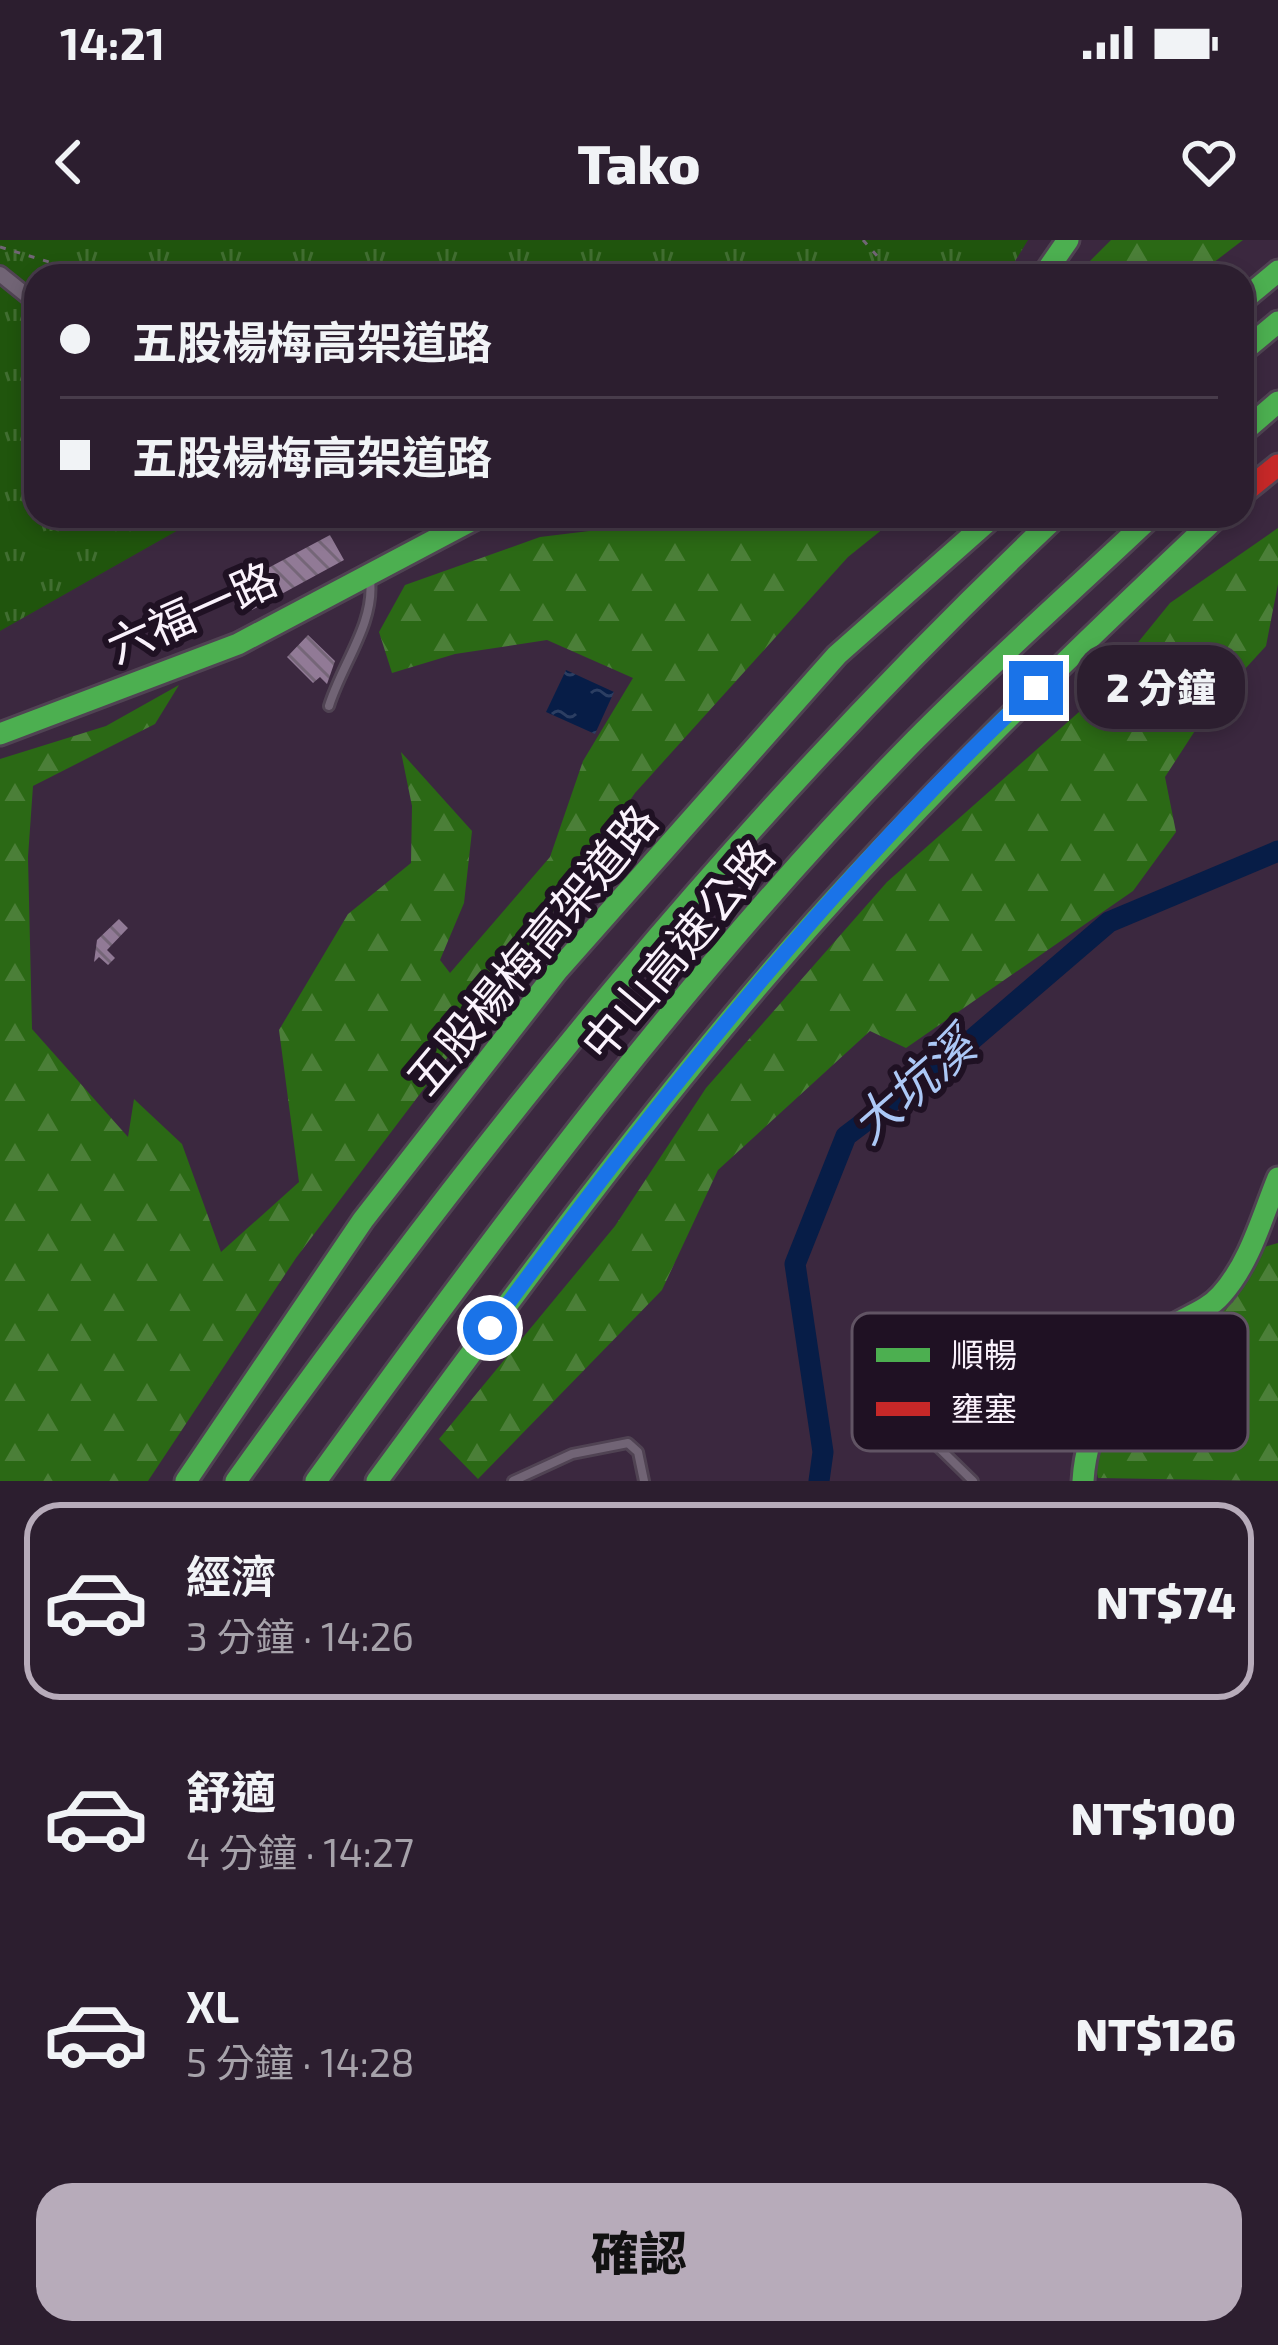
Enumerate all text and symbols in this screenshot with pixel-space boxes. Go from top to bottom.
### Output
text: 14:21 [60,15,165,69]
icon: back [36,129,102,195]
icon: heart [1176,129,1242,195]
text: Tako [578,130,700,195]
text: 五股楊梅高架道路 [132,314,492,368]
text: 五股楊梅高架道路 [132,429,492,483]
street label: 六福一路 [98,550,284,672]
callout: 2 分鐘 [1078,646,1246,730]
route end [1009,661,1063,715]
text: 2 分鐘 [1106,663,1216,710]
street label: 五股楊梅高架道路 [394,793,667,1104]
street label: 中山高速公路 [569,828,784,1069]
water label: 大坑溪 [838,1011,990,1154]
route start [463,1301,517,1355]
legend [852,1313,1248,1451]
text: 順暢 [951,1334,1017,1374]
text: 壅塞 [951,1388,1017,1428]
icon: car [42,1547,150,1655]
text: 經濟 [186,1548,276,1602]
text: NT$74 [1096,1574,1236,1628]
text: 3 分鐘 · 14:26 [186,1612,414,1659]
icon: car [42,1763,150,1871]
text: 舒適 [186,1764,276,1818]
text: NT$100 [1071,1790,1236,1844]
text: 4 分鐘 · 14:27 [186,1828,414,1875]
text: XL [186,1978,239,2032]
icon: car [42,1979,150,2087]
text: NT$126 [1075,2006,1236,2060]
text: 5 分鐘 · 14:28 [186,2038,415,2085]
button: 確認 [36,2183,1242,2321]

